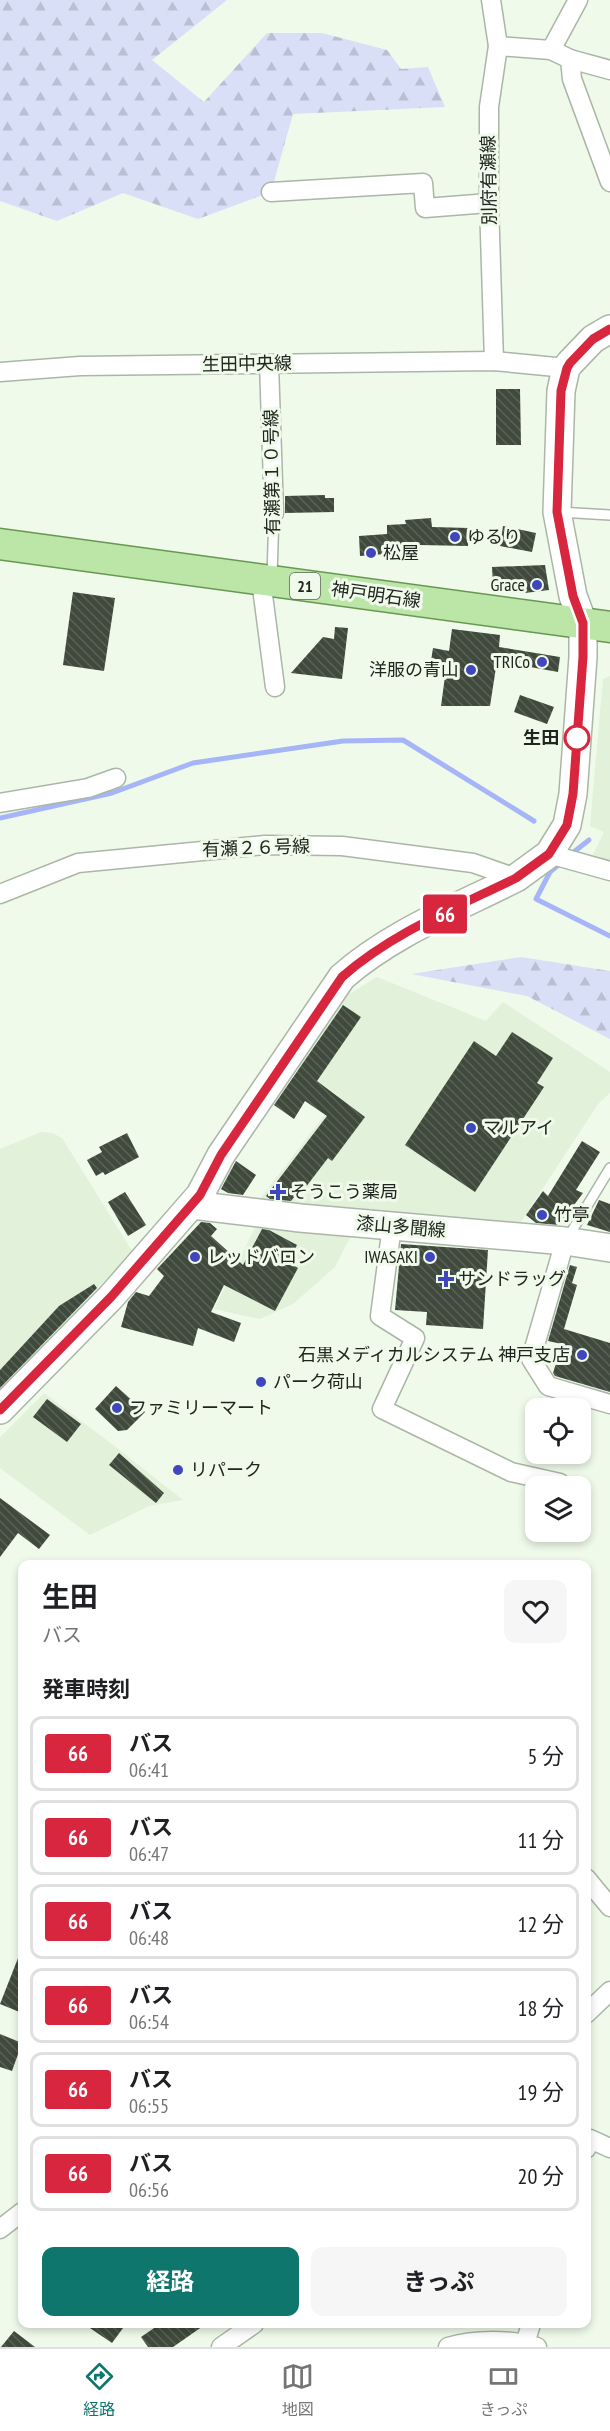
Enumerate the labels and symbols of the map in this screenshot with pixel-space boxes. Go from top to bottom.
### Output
street label: 別府有瀬線 [476,135,501,225]
street label: 生田中央線 [202,351,292,376]
street label: 有瀬第１０号線 [259,409,284,535]
place label: ゆるり [467,525,521,548]
marker: ゆるり [448,530,462,544]
place label: 松屋 [383,541,419,564]
marker: 松屋 [364,546,378,560]
road number: 21 [290,573,320,599]
place label: Grace [490,573,525,596]
street label: 神戸明石線 [330,577,422,612]
marker: Grace [530,578,544,592]
place label: TRICo [494,650,530,673]
marker: TRICo [535,655,549,669]
place label: 洋服の青山 [369,658,459,681]
marker: 洋服の青山 [464,663,478,677]
marker: 生田 [564,725,590,751]
place label: 生田 [523,726,559,749]
street label: 有瀬２６号線 [202,834,310,861]
line badge: 66 [418,894,472,934]
place label: マルアイ [483,1116,554,1139]
marker: マルアイ [464,1121,478,1135]
place label: そうこう薬局 [290,1180,398,1203]
marker: そうこう薬局 [271,1185,285,1199]
place label: 竹亭 [554,1203,590,1226]
marker: 竹亭 [535,1208,549,1222]
street label: 漆山多聞線 [355,1211,447,1242]
place label: レッドバロン [207,1245,315,1268]
place label: IWASAKI [364,1245,418,1268]
marker: レッドバロン [188,1250,202,1264]
marker: IWASAKI [423,1250,437,1264]
place label: サンドラッグ [458,1267,566,1290]
marker: サンドラッグ [439,1272,453,1286]
place label: 石黒メディカルシステム 神戸支店 [298,1343,570,1366]
marker: 石黒メディカルシステム 神戸支店 [575,1348,589,1362]
place label: パーク荷山 [273,1370,363,1393]
marker: パーク荷山 [254,1375,268,1389]
place label: ファミリーマート [129,1396,273,1419]
marker: ファミリーマート [110,1401,124,1415]
place label: リパーク [190,1458,262,1481]
marker: リパーク [171,1463,185,1477]

